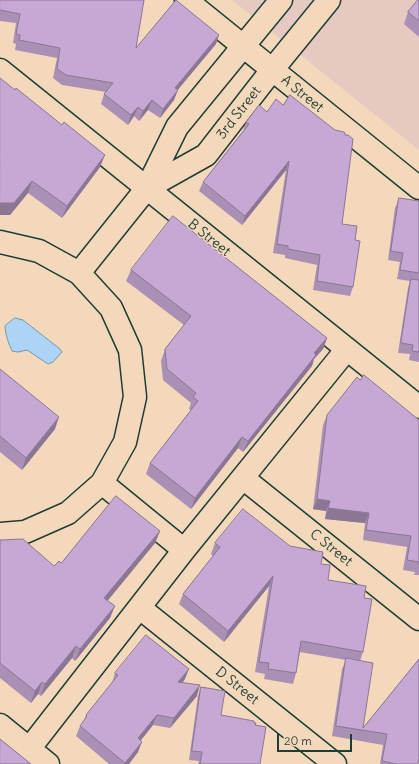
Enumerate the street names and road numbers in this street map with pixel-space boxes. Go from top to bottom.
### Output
street label: A Street [277,72,327,116]
street label: 3rd Street [213,83,265,143]
street label: B Street [184,216,234,260]
street label: C Street [306,526,356,570]
street label: D Street [212,664,262,708]

